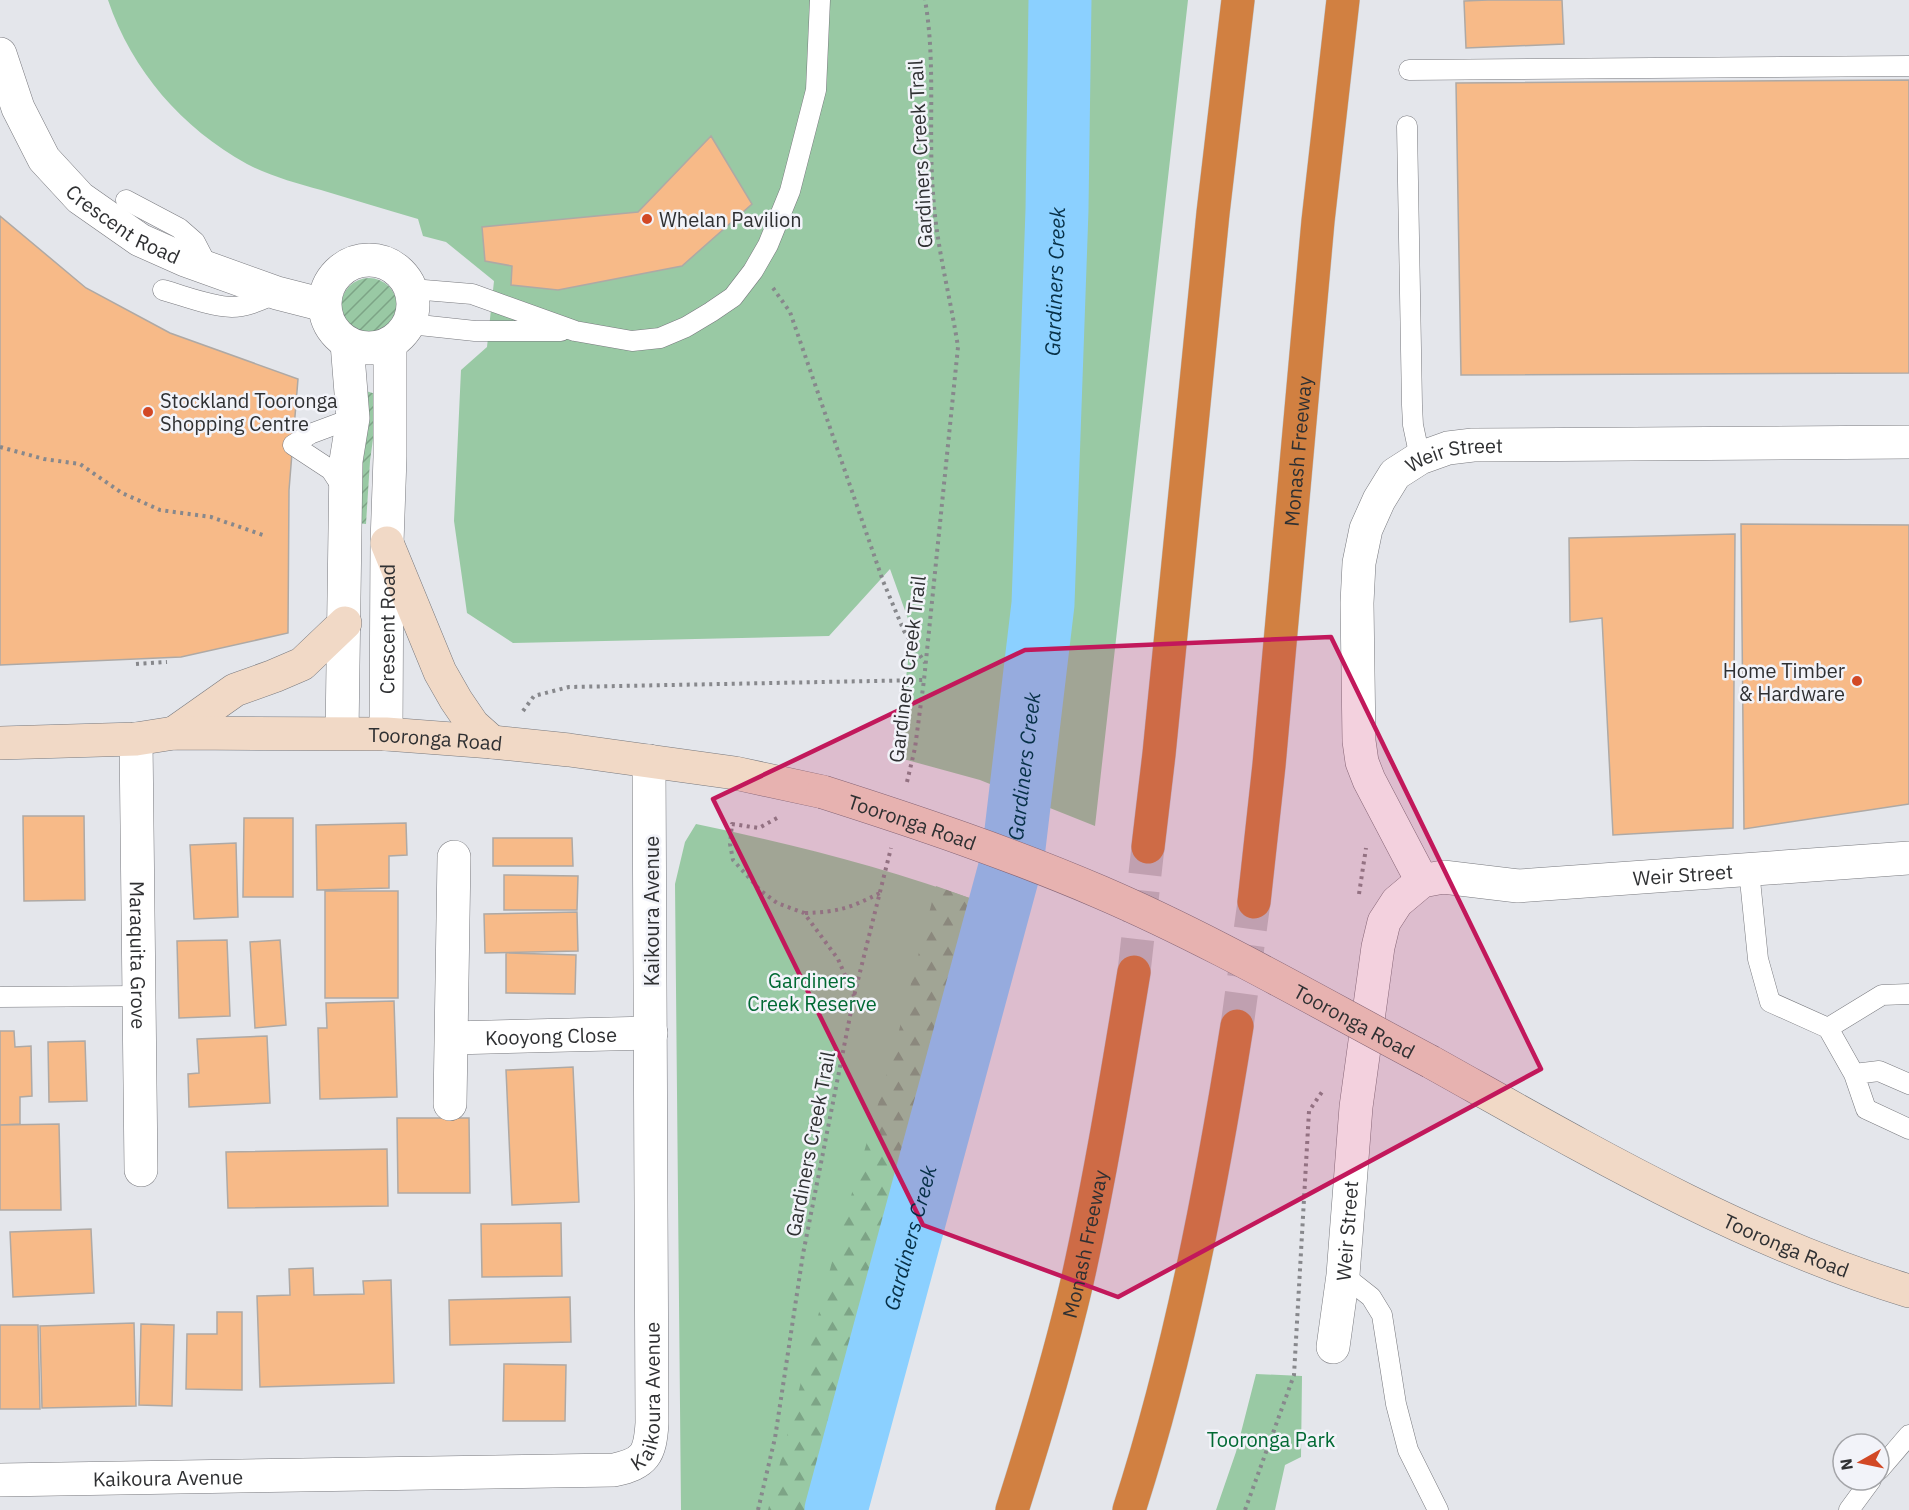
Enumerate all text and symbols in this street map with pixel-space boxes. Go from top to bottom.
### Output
street label: Gardiners Creek Trail [902,59,938,249]
street label: Crescent Road [60,178,185,270]
water label: Gardiners Creek [1038,205,1071,357]
place label: Whelan Pavilion [659,206,802,233]
marker: Whelan Pavilion [640,212,654,226]
street label: Monash Freeway [1277,375,1317,528]
place label: Stockland Tooronga Shopping Centre [160,387,338,437]
marker: Stockland Tooronga Shopping Centre [141,405,155,419]
street label: Weir Street [1400,431,1503,478]
street label: Crescent Road [373,564,400,694]
street label: Gardiners Creek Trail [882,574,932,764]
place label: Home Timber & Hardware [1723,657,1845,707]
marker: Home Timber & Hardware [1850,674,1864,688]
water label: Gardiners Creek [1001,689,1047,842]
street label: Tooronga Road [368,720,504,756]
street label: Tooronga Road [844,787,980,856]
street label: Kaikoura Avenue [638,836,665,986]
street label: Weir Street [1632,857,1734,891]
street label: Maraquita Grove [124,881,153,1029]
park label: Gardiners Creek Reserve [747,967,877,1017]
street label: Tooronga Road [1289,977,1420,1065]
street label: Kooyong Close [485,1020,617,1051]
street label: Gardiners Creek Trail [779,1049,841,1239]
water label: Gardiners Creek [877,1161,943,1313]
street label: Monash Freeway [1055,1167,1113,1321]
street label: Weir Street [1329,1180,1364,1282]
street label: Tooronga Road [1719,1207,1853,1283]
street label: Kaikoura Avenue [625,1322,666,1476]
park label: Tooronga Park [1207,1426,1336,1453]
north arrow [1831,1432,1891,1492]
text: N [1835,1457,1857,1472]
street label: Kaikoura Avenue [93,1463,243,1492]

